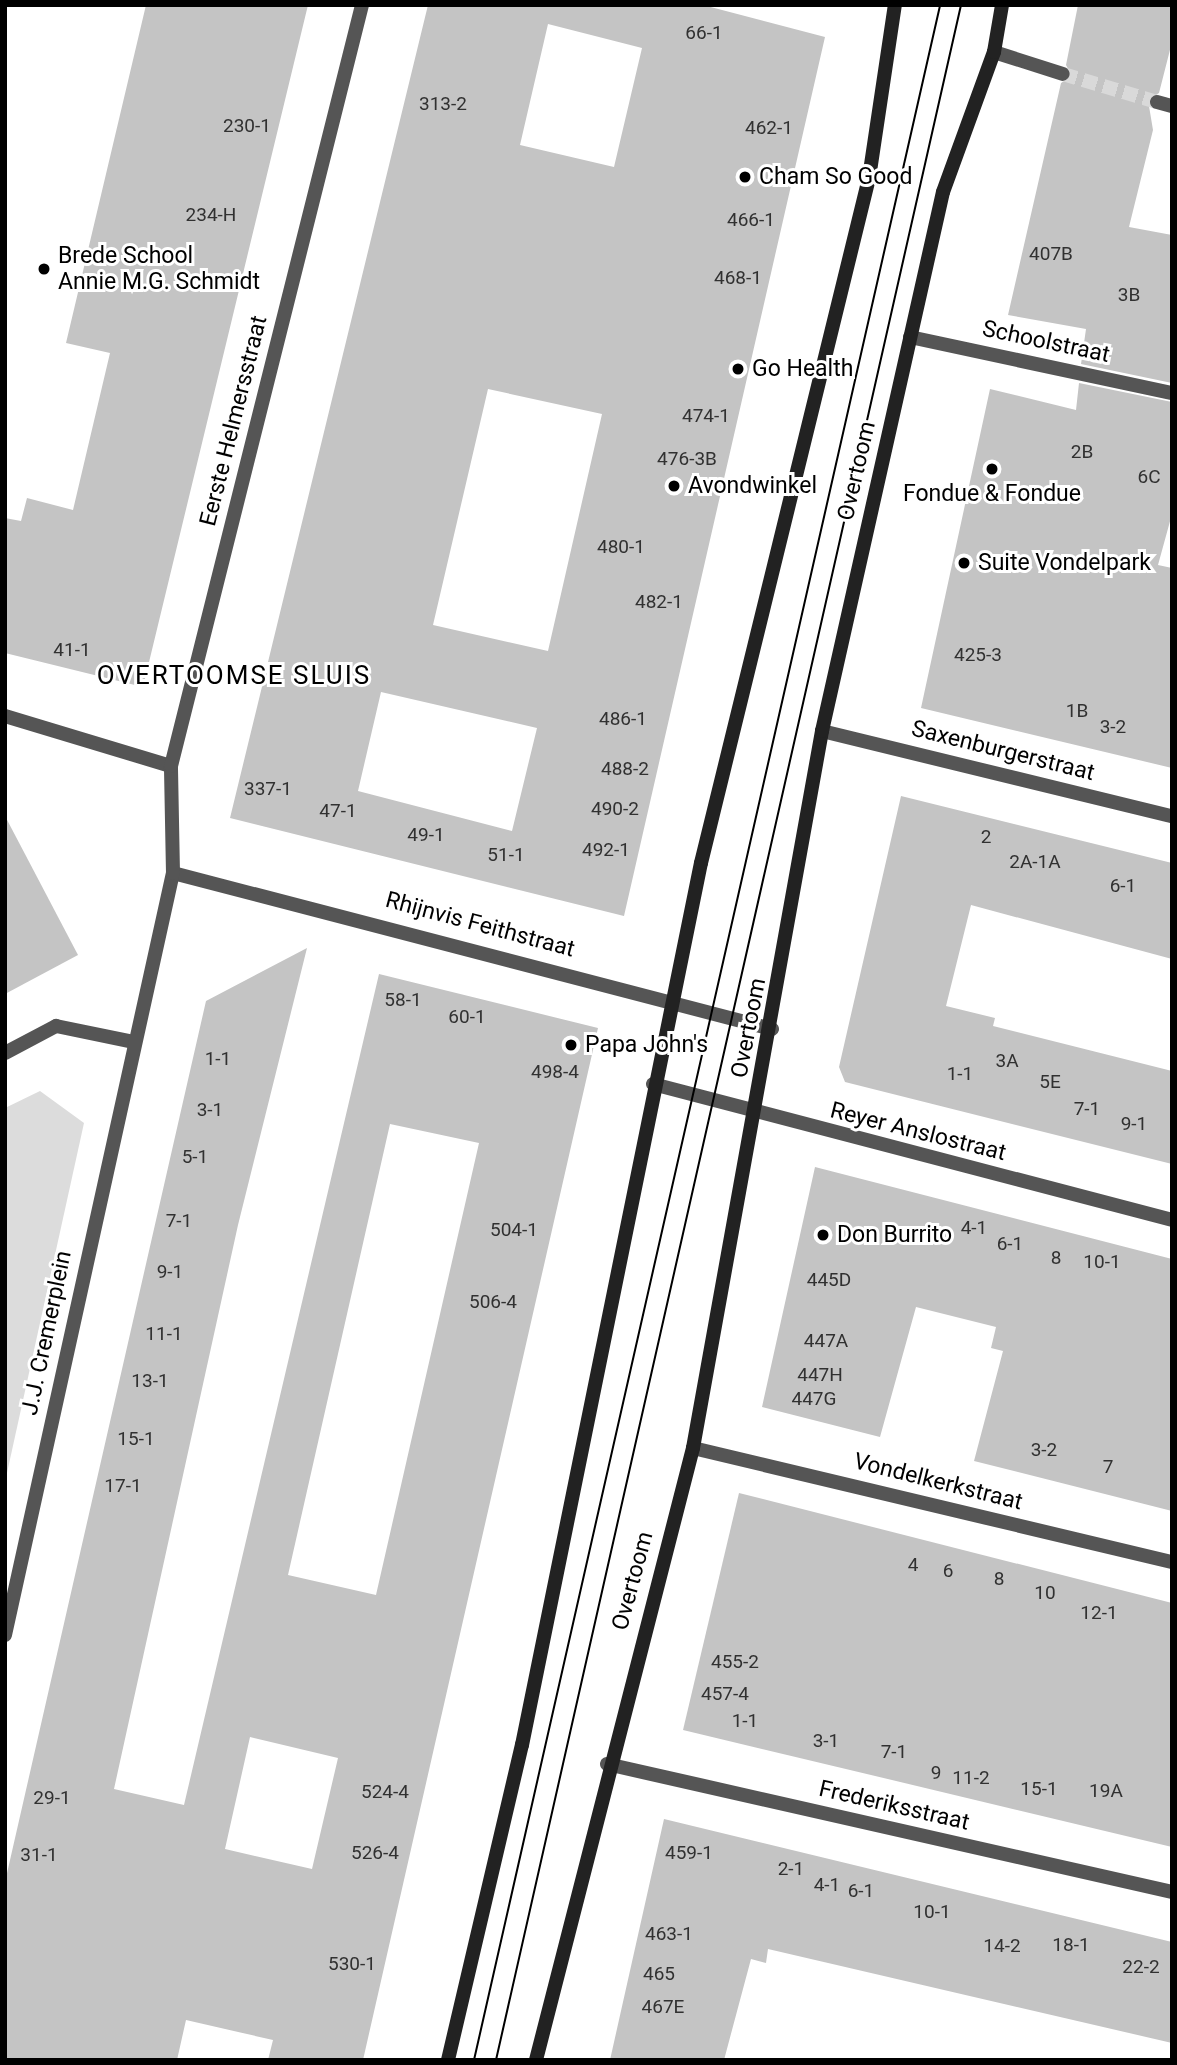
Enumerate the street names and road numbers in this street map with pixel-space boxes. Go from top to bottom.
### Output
street label: Eerste Helmersstraat [195,313,273,529]
street label: Schoolstraat [980,315,1112,369]
street label: Overtoom [832,419,882,523]
street label: Saxenburgerstraat [909,715,1097,787]
street label: Rhijnvis Feithstraat [382,886,578,964]
street label: Overtoom [726,976,772,1080]
street label: Reyer Anslostraat [827,1097,1009,1167]
street label: J.J. Cremerplein [16,1248,78,1418]
street label: Vondelkerkstraat [851,1448,1025,1516]
street label: Overtoom [607,1529,659,1633]
street label: Frederiksstraat [816,1775,972,1837]

